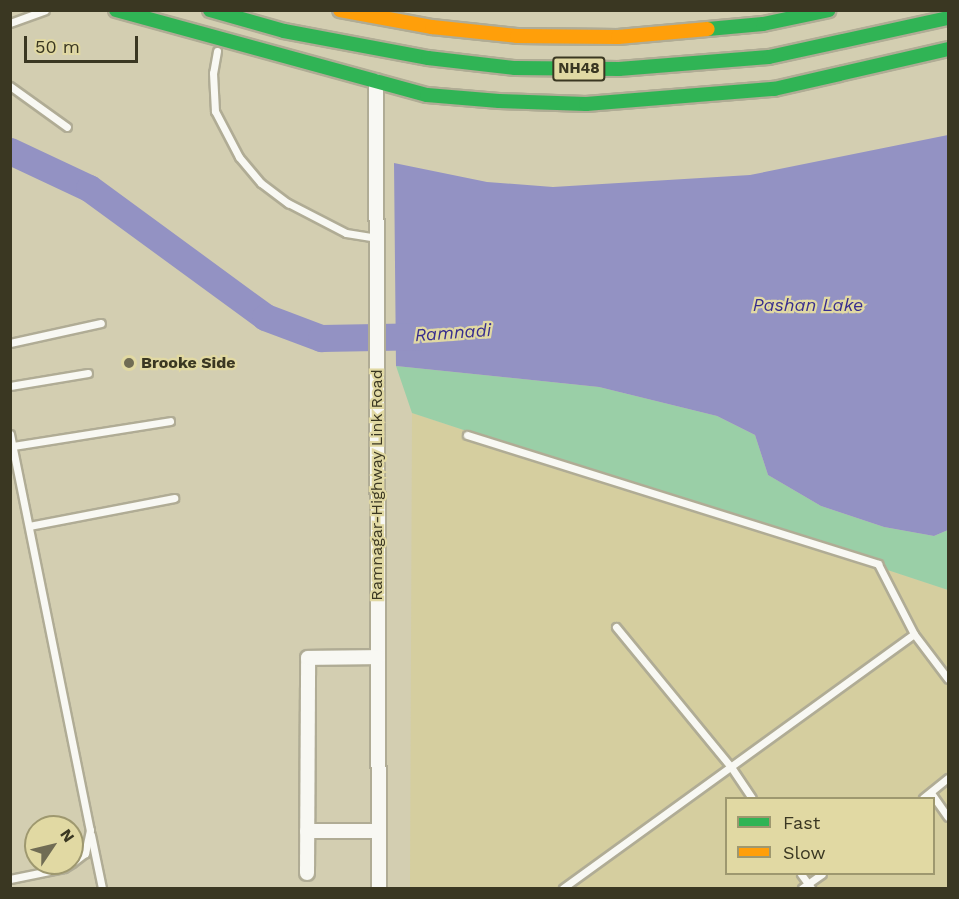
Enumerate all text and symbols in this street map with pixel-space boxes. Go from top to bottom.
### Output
scale bar [27,24,141,62]
text: 50 m [35,36,80,57]
road number: NH48 [552,57,606,81]
water label: Pashan Lake [753,294,863,316]
water label: Ramnadi [414,320,492,346]
place label: Brooke Side [141,353,235,373]
marker: Brooke Side [122,356,136,370]
street label: Ramnagar-Highway Link Road [367,369,387,601]
legend [725,797,935,875]
text: Fast [783,812,820,833]
north arrow [24,815,84,875]
text: N [56,825,79,846]
text: Slow [783,842,826,863]

